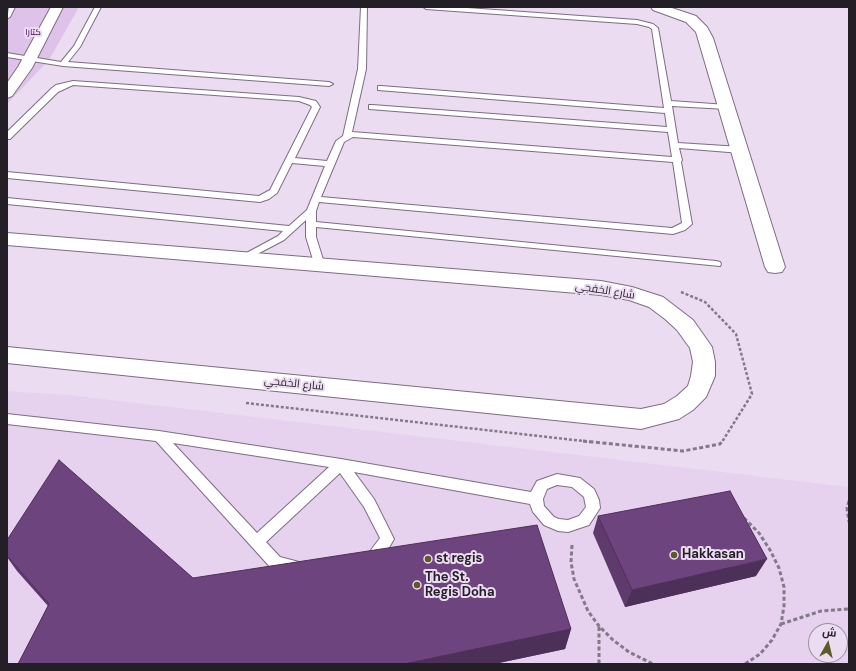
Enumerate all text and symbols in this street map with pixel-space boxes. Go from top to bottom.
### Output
park label: كتارا [25,28,41,38]
street label: شارع الخفجي [574,280,636,302]
street label: شارع الخفجي [263,374,325,394]
place label: Hakkasan [682,547,744,563]
marker: Hakkasan [669,550,679,560]
place label: st regis [436,551,483,567]
marker: st regis [423,554,433,564]
place label: The St. Regis Doha [425,570,495,601]
marker: The St. Regis Doha [412,580,422,590]
north arrow [808,623,848,663]
text: ش [822,624,837,640]

